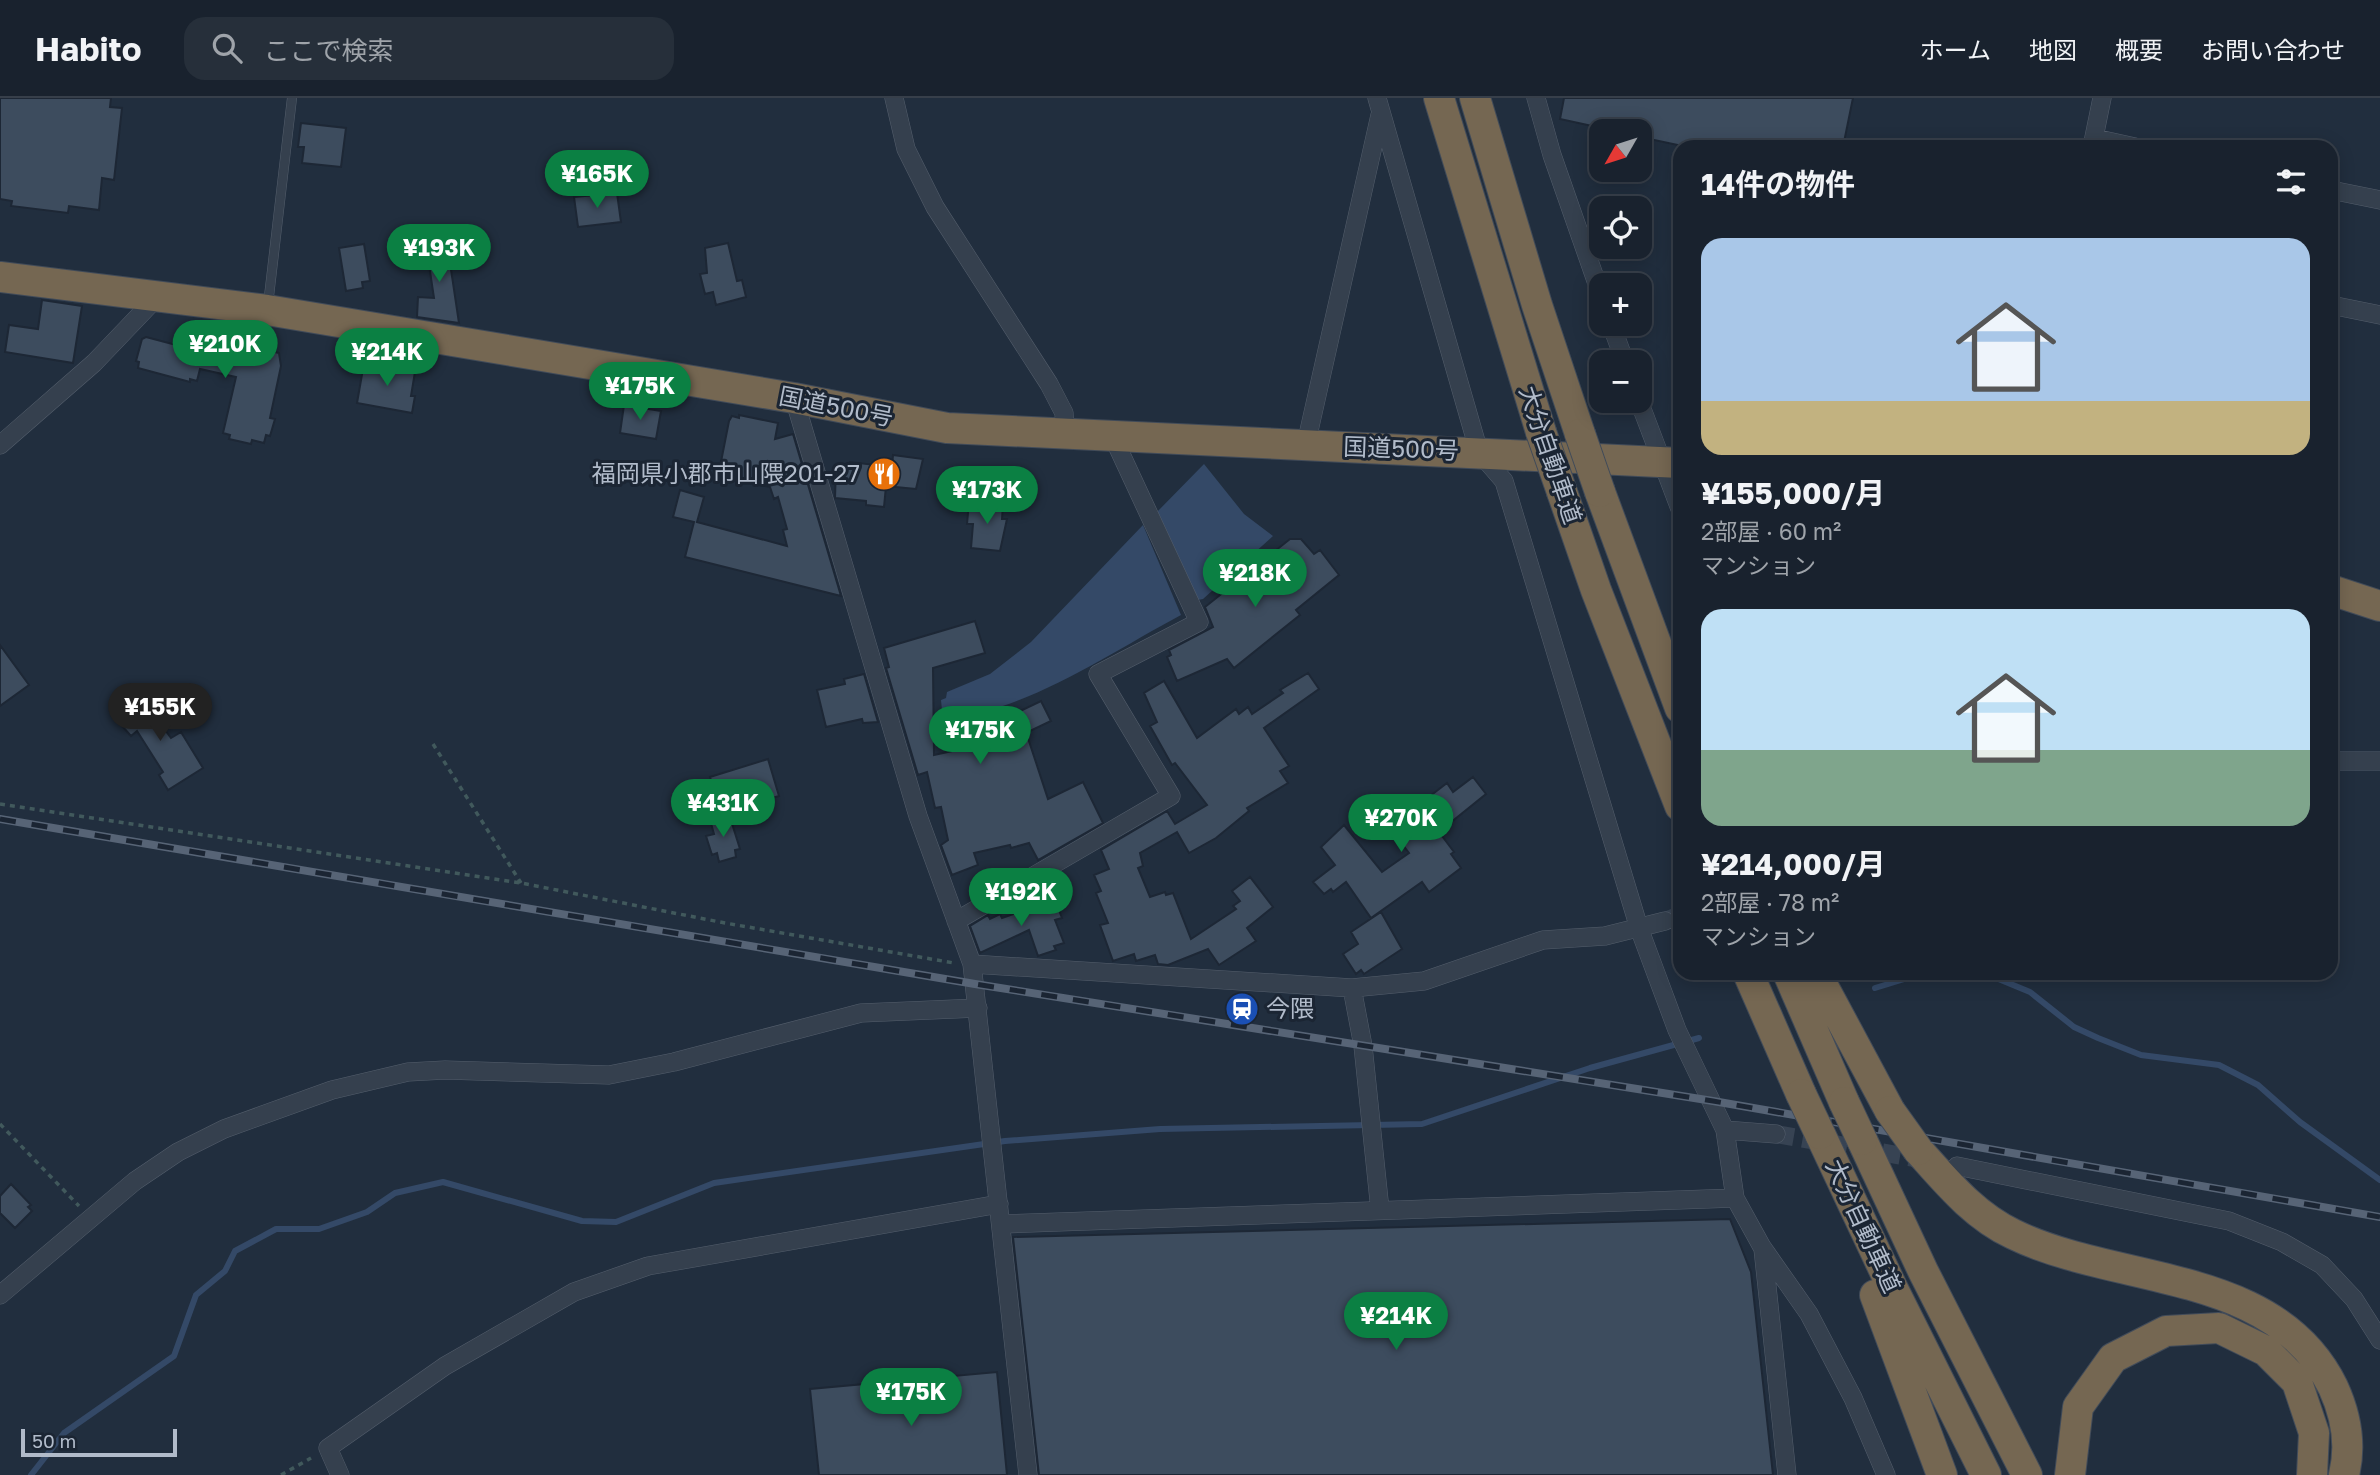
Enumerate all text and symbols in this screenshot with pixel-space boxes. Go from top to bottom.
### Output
search box [184,17,674,80]
text: Habito [35,29,142,68]
icon: search [208,29,246,67]
text: ここで検索 [264,35,394,66]
text: ホーム [1920,35,1991,64]
text: 地図 [2029,35,2077,64]
text: 概要 [2115,35,2163,64]
text: お問い合わせ [2201,35,2345,64]
north arrow [1589,119,1652,182]
map controls [1589,119,1652,413]
pin: ¥165K [548,150,646,210]
text: ¥165K [561,159,633,187]
icon: filters [2272,163,2310,201]
text: 14件の物件 [1701,166,1855,202]
button: locate [1589,196,1652,259]
pin: ¥193K [390,225,488,284]
text: ¥193K [403,233,475,261]
button: + [1589,273,1652,336]
icon: home [1943,284,2069,410]
pin: ¥210K [176,320,274,380]
pin: ¥214K [338,328,436,388]
text: ¥210K [189,329,261,357]
text: ¥214K [351,337,423,365]
button: − [1589,350,1652,413]
pin: ¥175K [591,362,689,422]
text: ¥175K [605,371,675,399]
street label: 国道500号 [777,380,896,431]
street label: 大分自動車道 [1514,382,1589,527]
street label: 国道500号 [1343,431,1459,464]
restaurant icon: 福岡県小郡市山隈201-27 [865,455,903,493]
place label: 福岡県小郡市山隈201-27 [592,458,860,487]
pin: ¥173K [938,466,1036,526]
text: ¥173K [952,475,1022,503]
text: ¥155,000/月 [1701,475,1885,511]
text: 2部屋 · 60 m² [1701,517,1841,545]
pin: ¥218K [1206,550,1304,609]
text: マンション [1701,551,1816,579]
text: ¥218K [1219,558,1291,586]
icon: home [1943,655,2069,781]
pin: ¥155K [111,684,209,743]
text: ¥155K [124,692,196,720]
pin: ¥175K [931,706,1029,766]
text: ¥175K [945,715,1015,743]
pin: ¥431K [674,780,772,839]
text: ¥431K [687,788,759,816]
pin: ¥270K [1352,794,1450,854]
text: ¥270K [1364,803,1438,831]
text: ¥214,000/月 [1701,846,1886,882]
pin: ¥192K [972,868,1070,928]
text: ¥192K [985,877,1057,905]
text: 2部屋 · 78 m² [1701,888,1839,916]
text: マンション [1701,922,1816,950]
station icon: 今隈 [1223,990,1261,1028]
place label: 今隈 [1266,993,1314,1022]
street label: 大分自動車道 [1821,1154,1908,1297]
pin: ¥214K [1347,1292,1445,1352]
text: ¥214K [1360,1301,1432,1329]
pin: ¥175K [862,1368,960,1428]
text: ¥175K [876,1377,946,1405]
scale bar [21,1426,177,1458]
text: 50 m [32,1429,76,1452]

